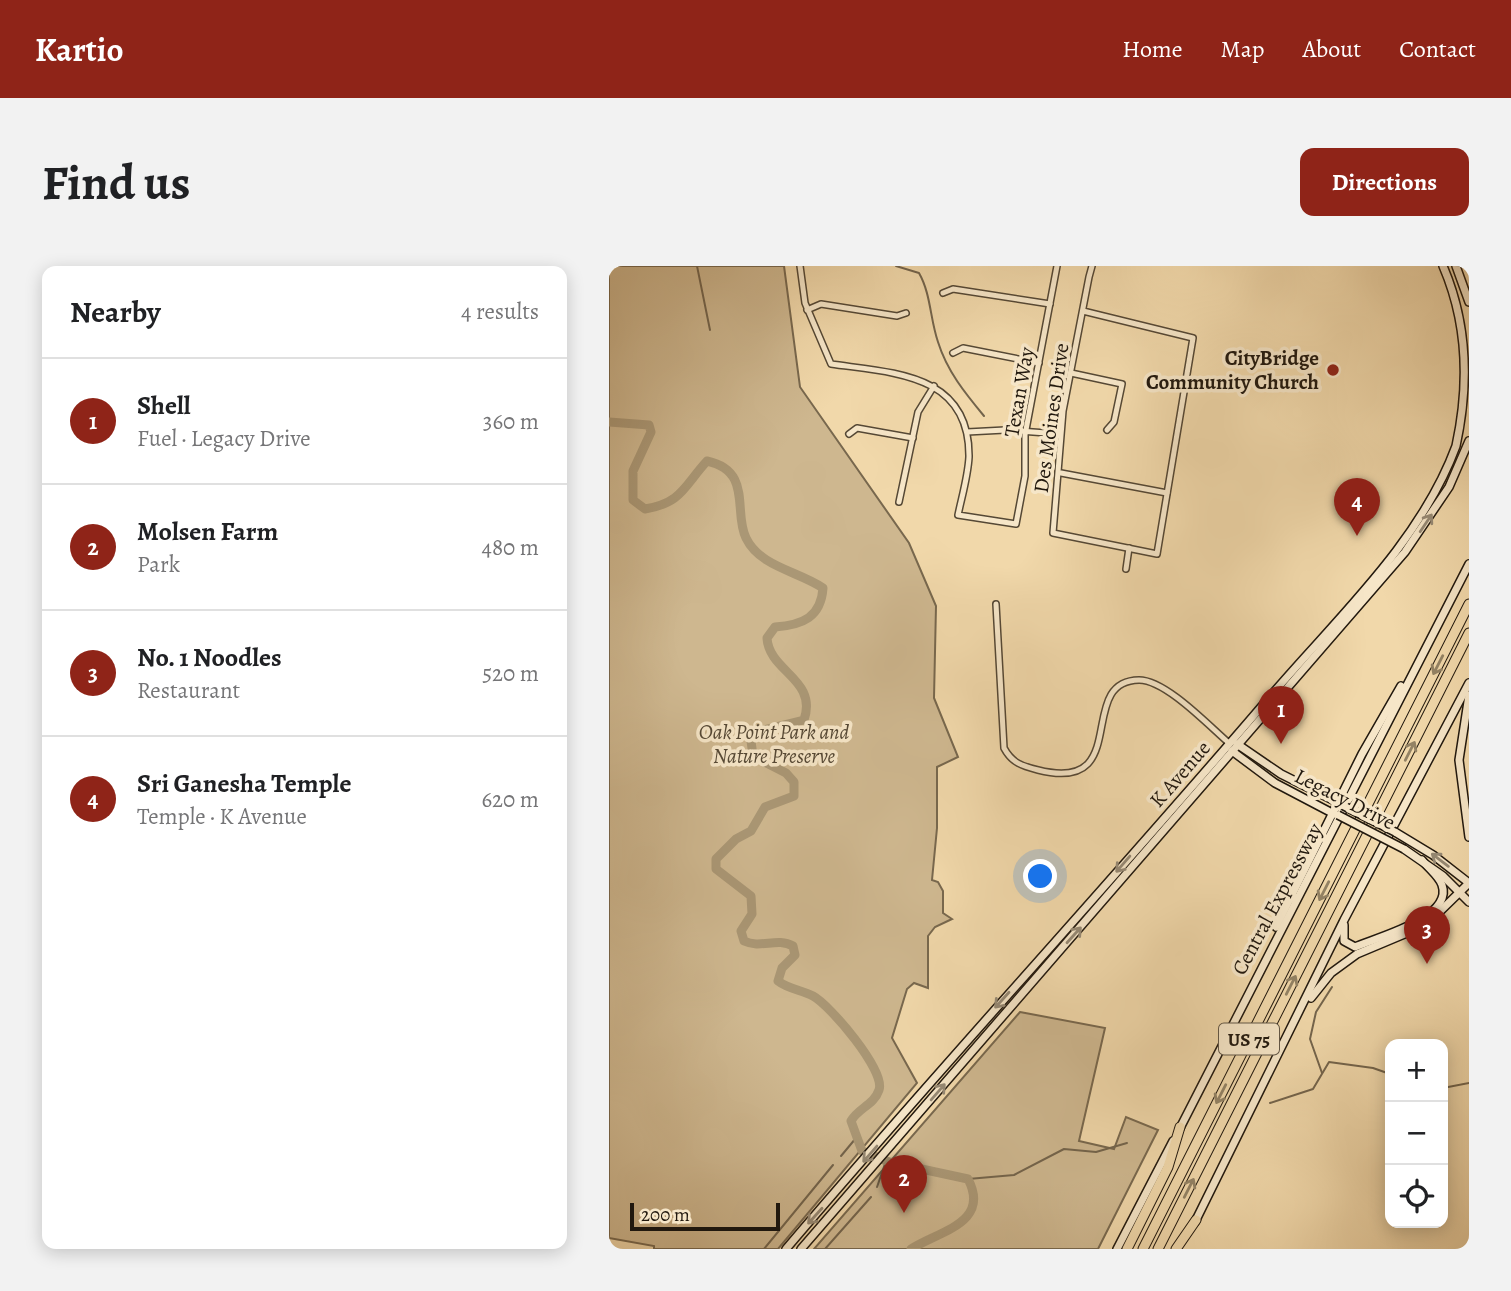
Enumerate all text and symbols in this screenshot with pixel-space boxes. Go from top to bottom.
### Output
text: Kartio [35,27,123,72]
text: Home [1122,33,1183,65]
text: Map [1221,33,1265,65]
text: About [1303,33,1361,65]
text: Contact [1399,33,1476,65]
button: Directions [1300,148,1469,216]
text: Find us [42,149,190,216]
text: Nearby [70,292,161,332]
text: 4 results [461,296,539,327]
street label: Des Moines Drive [1027,341,1075,495]
street label: Texan Way [997,344,1041,439]
place label: CityBridge Community Church [1146,344,1319,396]
marker: CityBridge Community Church [1325,362,1341,378]
text: Shell [137,388,191,423]
text: 1 [89,406,97,437]
text: 360 m [483,406,539,437]
text: Fuel · Legacy Drive [137,423,311,454]
pin: 4 [1334,478,1380,536]
one-way arrow [1419,513,1433,533]
text: Molsen Farm [137,514,278,549]
text: 2 [87,532,99,563]
text: 480 m [481,532,539,563]
text: Park [137,549,180,580]
text: No. 1 Noodles [137,640,282,675]
one-way arrow [1431,654,1445,675]
text: 3 [88,658,98,689]
text: 520 m [482,658,539,689]
text: Restaurant [137,675,240,706]
pin: 1 [1258,686,1304,744]
park label: Oak Point Park and Nature Preserve [699,718,850,770]
street label: K Avenue [1143,735,1217,813]
one-way arrow [1403,741,1417,761]
street label: Legacy Drive [1290,762,1400,836]
text: Sri Ganesha Temple [137,766,351,801]
text: 4 [88,784,98,815]
text: 620 m [481,784,539,815]
text: Temple · K Avenue [137,801,307,832]
street label: Central Expressway [1225,818,1329,980]
one-way arrow [1431,853,1450,867]
one-way arrow [1115,855,1131,873]
your location [1023,859,1057,893]
one-way arrow [1316,880,1330,901]
pin: 3 [1404,906,1450,964]
one-way arrow [1066,926,1082,944]
one-way arrow [1285,975,1299,996]
one-way arrow [994,991,1010,1009]
road number: US 75 [1219,1024,1279,1054]
map controls [1385,1039,1448,1228]
button: + [1385,1039,1448,1102]
one-way arrow [1214,1083,1228,1104]
one-way arrow [930,1084,946,1102]
button: − [1385,1102,1448,1165]
one-way arrow [862,1144,878,1162]
pin: 2 [881,1155,927,1213]
button: locate [1385,1165,1448,1228]
one-way arrow [1182,1178,1196,1199]
scale bar [630,1200,781,1232]
text: 200 m [641,1202,690,1228]
one-way arrow [807,1207,823,1225]

